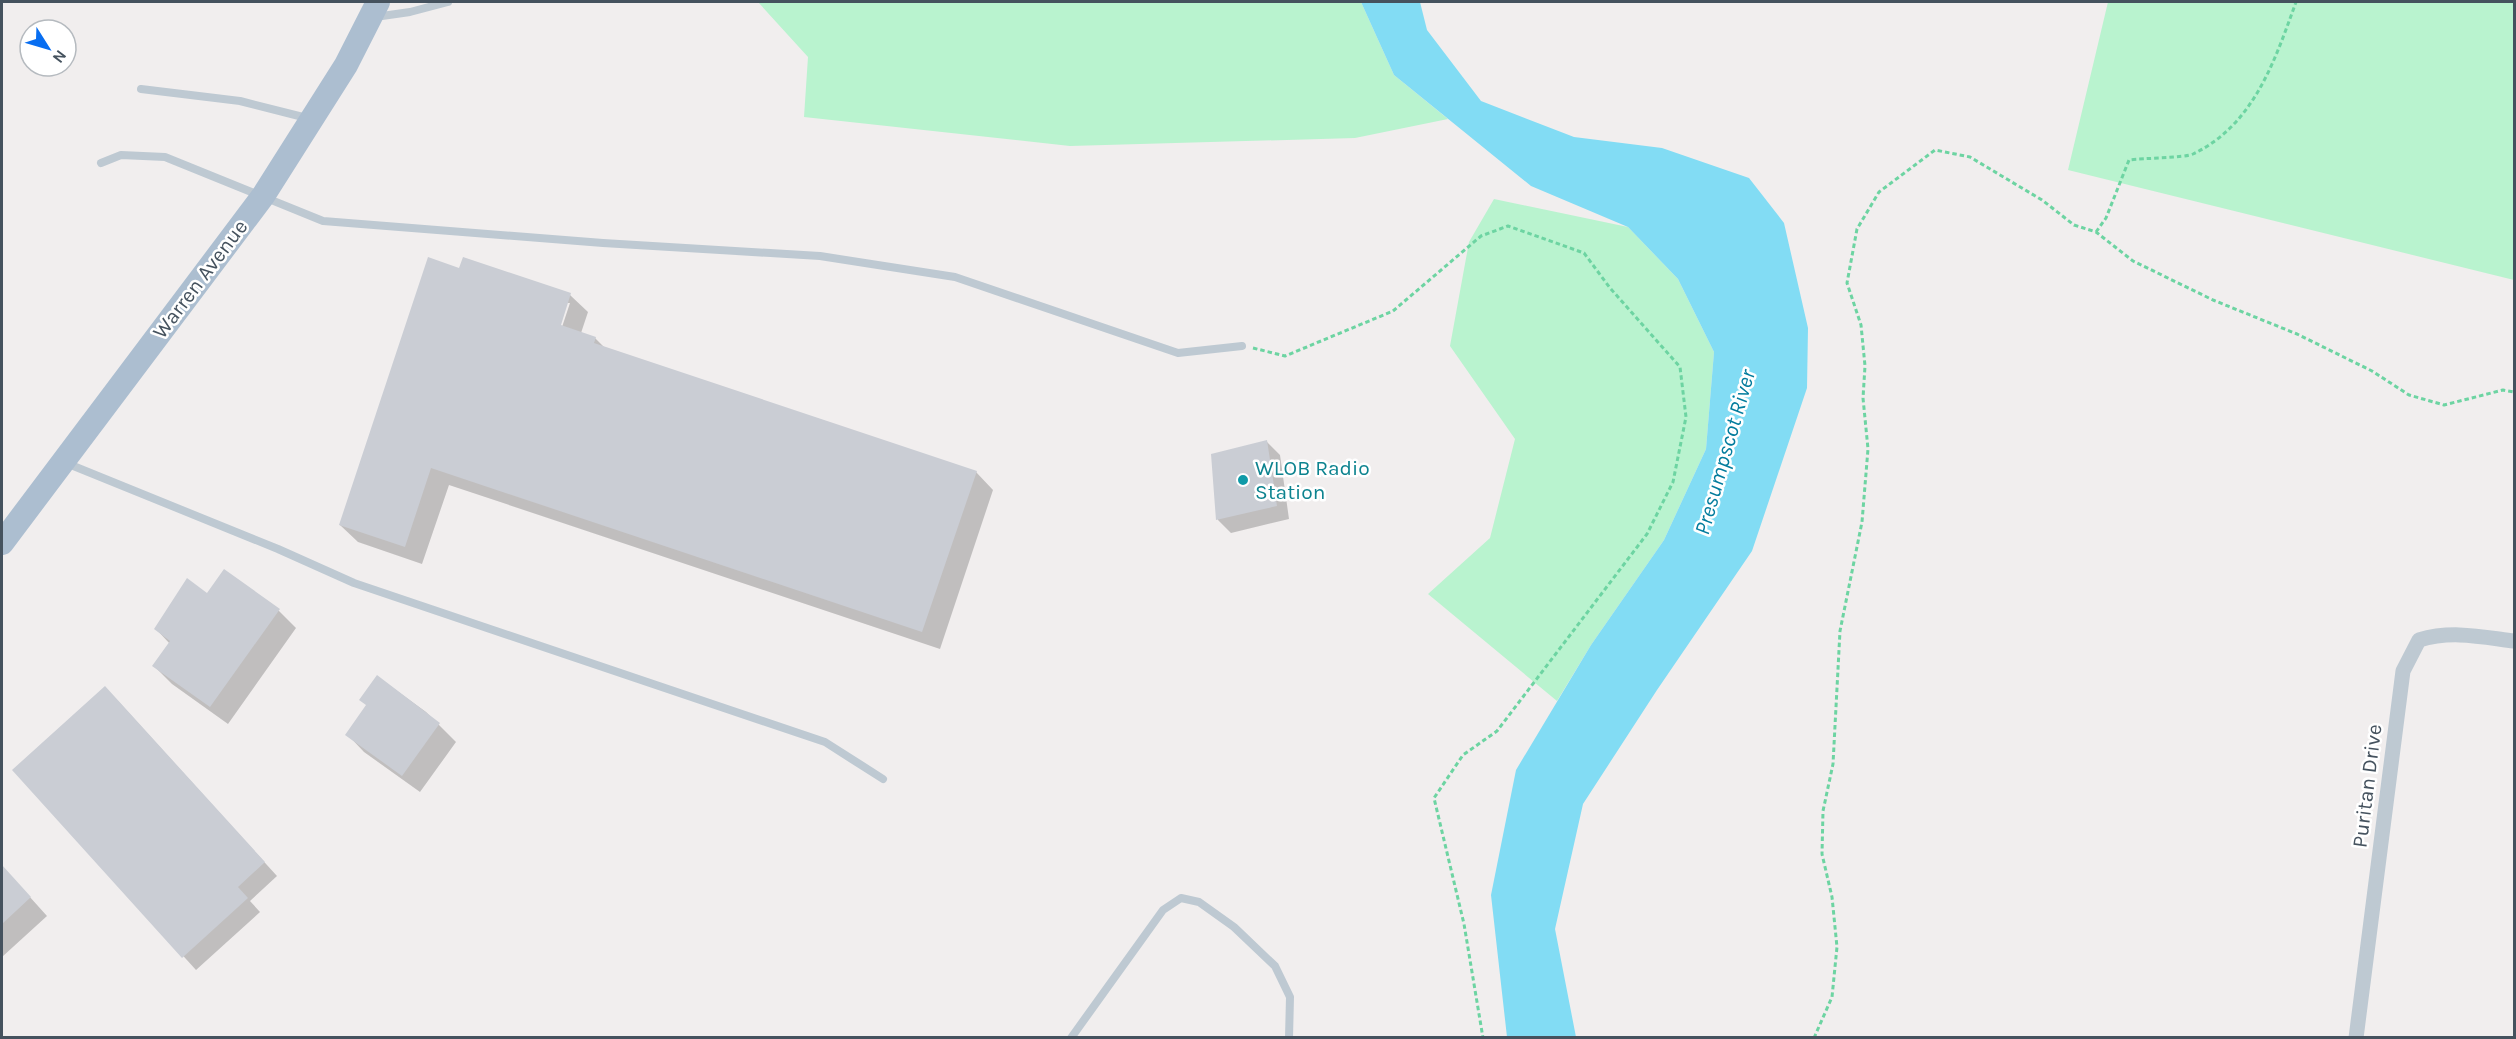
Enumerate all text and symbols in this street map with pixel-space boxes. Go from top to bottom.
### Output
north arrow [18,18,78,78]
text: N [49,46,71,67]
street label: Warren Avenue [148,215,252,343]
water label: Presumpscot River [1689,365,1761,538]
place label: WLOB Radio Station [1255,456,1370,504]
marker: WLOB Radio Station [1236,473,1250,487]
street label: Puritan Drive [2348,723,2386,849]

